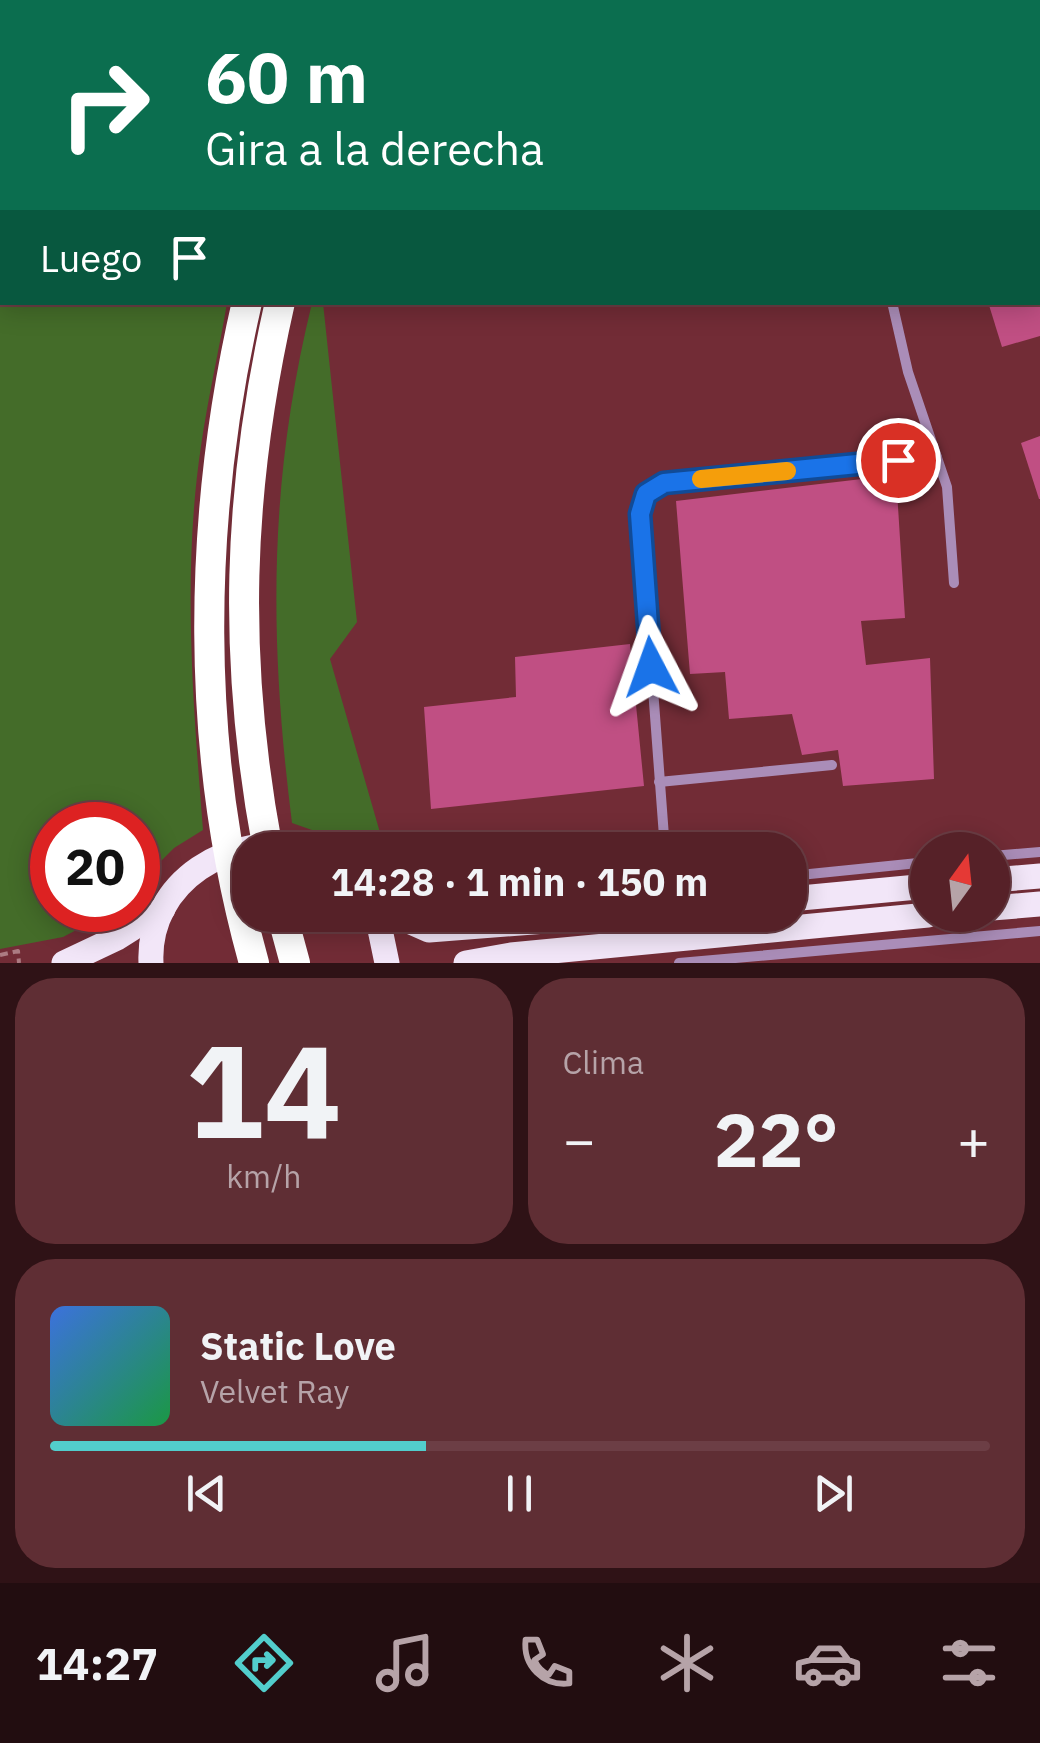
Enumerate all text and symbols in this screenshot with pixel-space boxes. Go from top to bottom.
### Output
text: 60 m [205,31,368,122]
icon: right [40,40,170,170]
text: Gira a la derecha [205,119,544,177]
icon: arrive [162,230,217,285]
text: Luego [40,233,142,282]
pin [856,418,941,503]
icon: arrive [871,433,926,488]
position arrow [599,615,703,719]
speed limit sign: 20 [30,802,160,932]
north arrow [910,832,1010,932]
map controls [910,832,1010,932]
text: 14:28 · 1 min · 150 m [331,857,708,906]
text: 14 [186,1005,342,1174]
text: Clima [563,1041,644,1083]
text: 22° [714,1090,839,1188]
text: − [563,1104,596,1175]
text: + [957,1104,990,1175]
text: km/h [226,1155,301,1197]
text: Static Love [200,1321,396,1370]
text: Velvet Ray [200,1370,349,1412]
icon: previous [179,1466,234,1521]
icon: pause [492,1466,547,1521]
icon: next [806,1466,861,1521]
icon: directions [229,1628,299,1698]
icon: music [370,1628,440,1698]
icon: phone [511,1628,581,1698]
icon: climate [652,1628,722,1698]
icon: car [793,1628,863,1698]
icon: filters [934,1628,1004,1698]
text: 14:27 [36,1634,158,1692]

